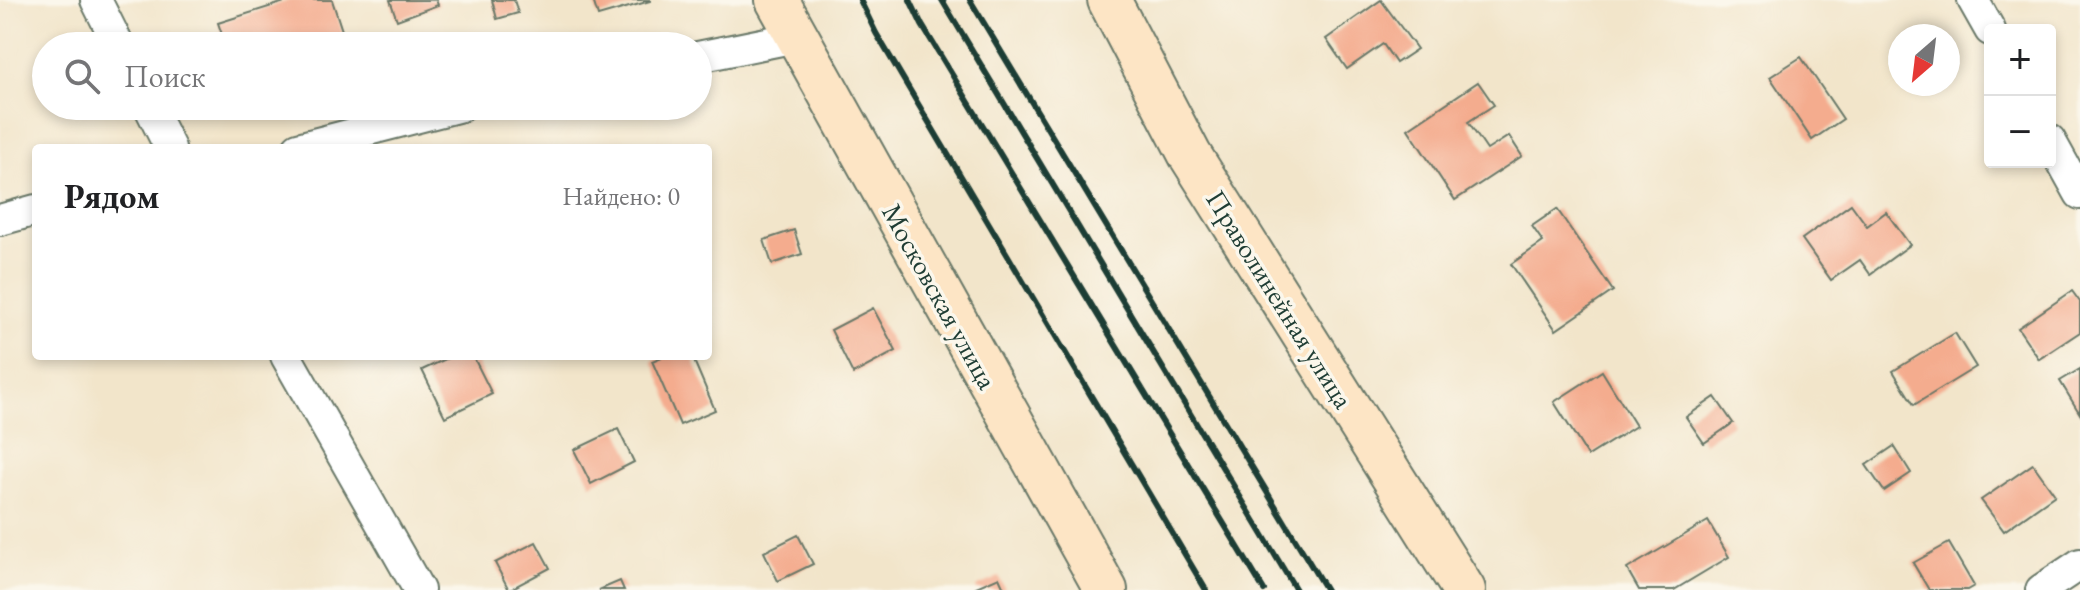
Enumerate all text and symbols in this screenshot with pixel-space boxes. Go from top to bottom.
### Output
north arrow [1888,24,1960,96]
map controls [1984,24,2056,168]
button: + [1984,24,2056,96]
search box [32,32,712,120]
icon: search [60,54,104,98]
text: Поиск [124,57,206,96]
button: − [1984,96,2056,168]
text: Рядом [64,174,159,218]
text: Найдено: 0 [562,179,680,213]
street label: Праволинейная улица [1198,183,1362,416]
street label: Московская улица [874,197,1006,396]

